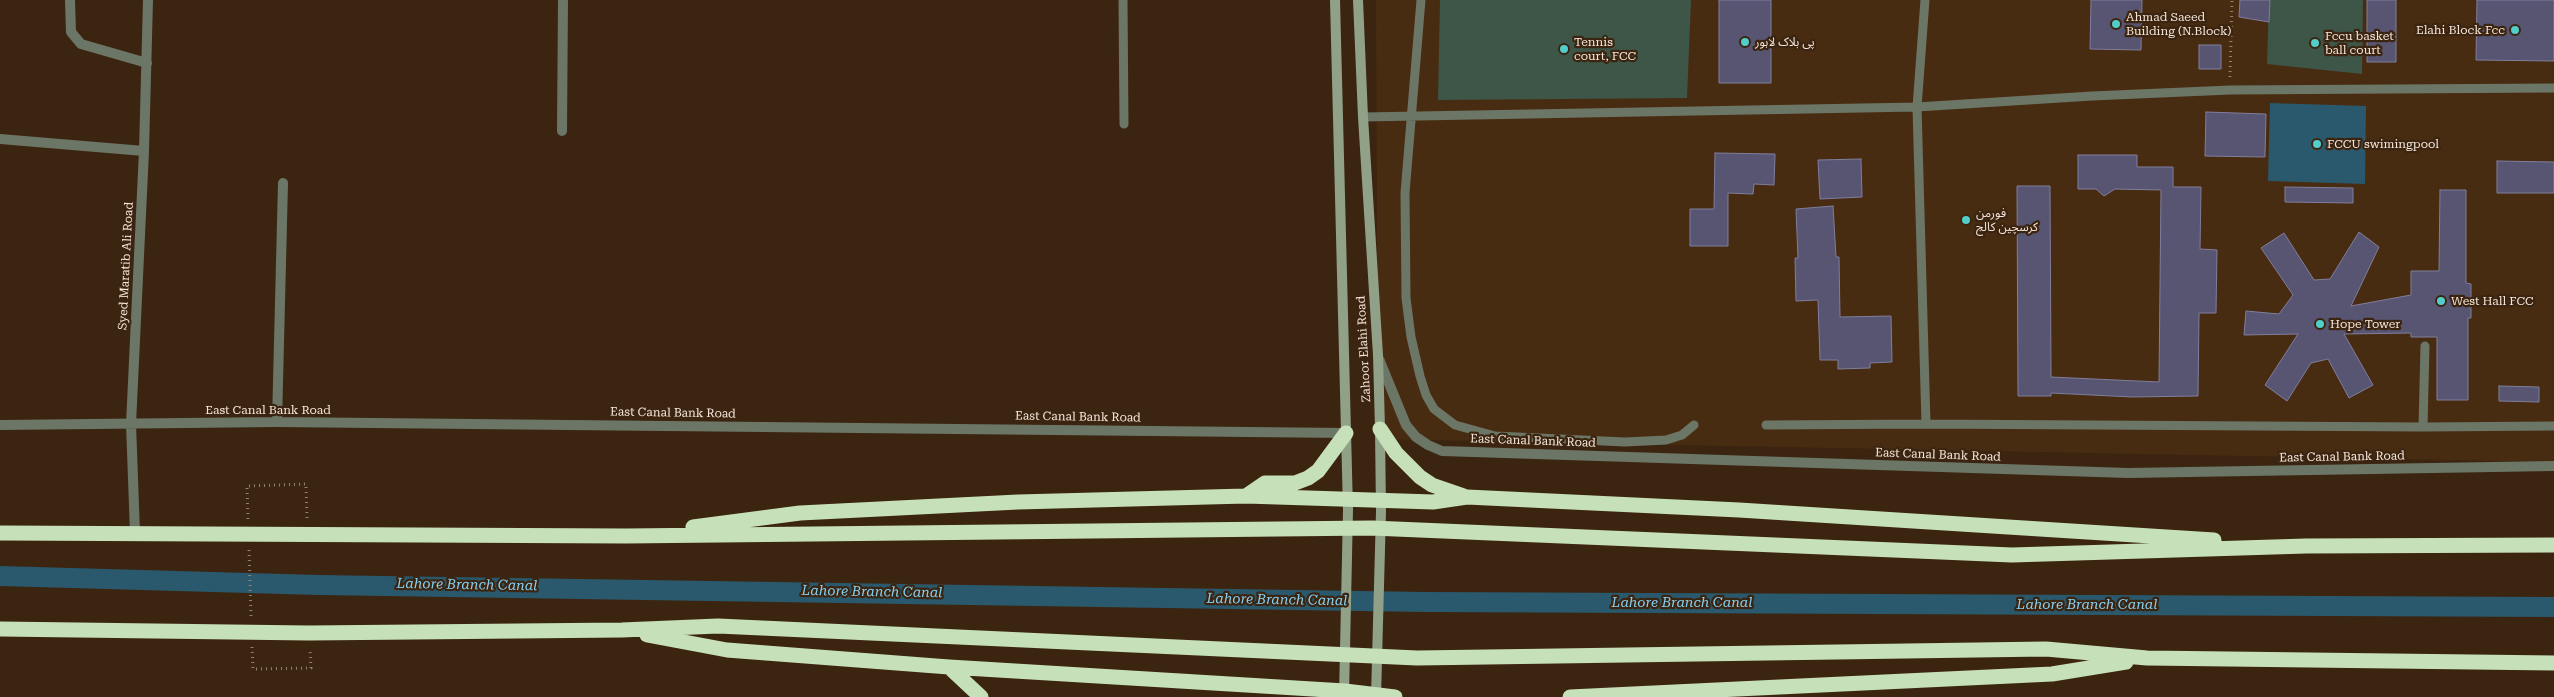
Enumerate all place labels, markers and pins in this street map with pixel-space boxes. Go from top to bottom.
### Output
place label: Ahmad Saeed Building (N.Block) [2126,10,2231,38]
marker: Ahmad Saeed Building (N.Block) [2110,18,2122,30]
place label: Elahi Block Fcc [2416,23,2505,37]
marker: Elahi Block Fcc [2509,24,2521,36]
place label: Fccu basket ball court [2325,29,2394,57]
place label: Tennis court, FCC [1574,35,1636,63]
place label: پی بلاک لاہور [1755,35,1815,49]
marker: پی بلاک لاہور [1739,36,1751,48]
marker: Fccu basket ball court [2309,37,2321,49]
marker: Tennis court, FCC [1558,43,1570,55]
place label: FCCU swimingpool [2327,137,2439,151]
marker: FCCU swimingpool [2311,138,2323,150]
place label: فورمن کرسچین کالج [1976,206,2038,234]
marker: فورمن کرسچین کالج [1960,214,1972,226]
place label: West Hall FCC [2451,294,2534,308]
marker: West Hall FCC [2435,295,2447,307]
place label: Hope Tower [2330,317,2400,331]
marker: Hope Tower [2314,318,2326,330]

